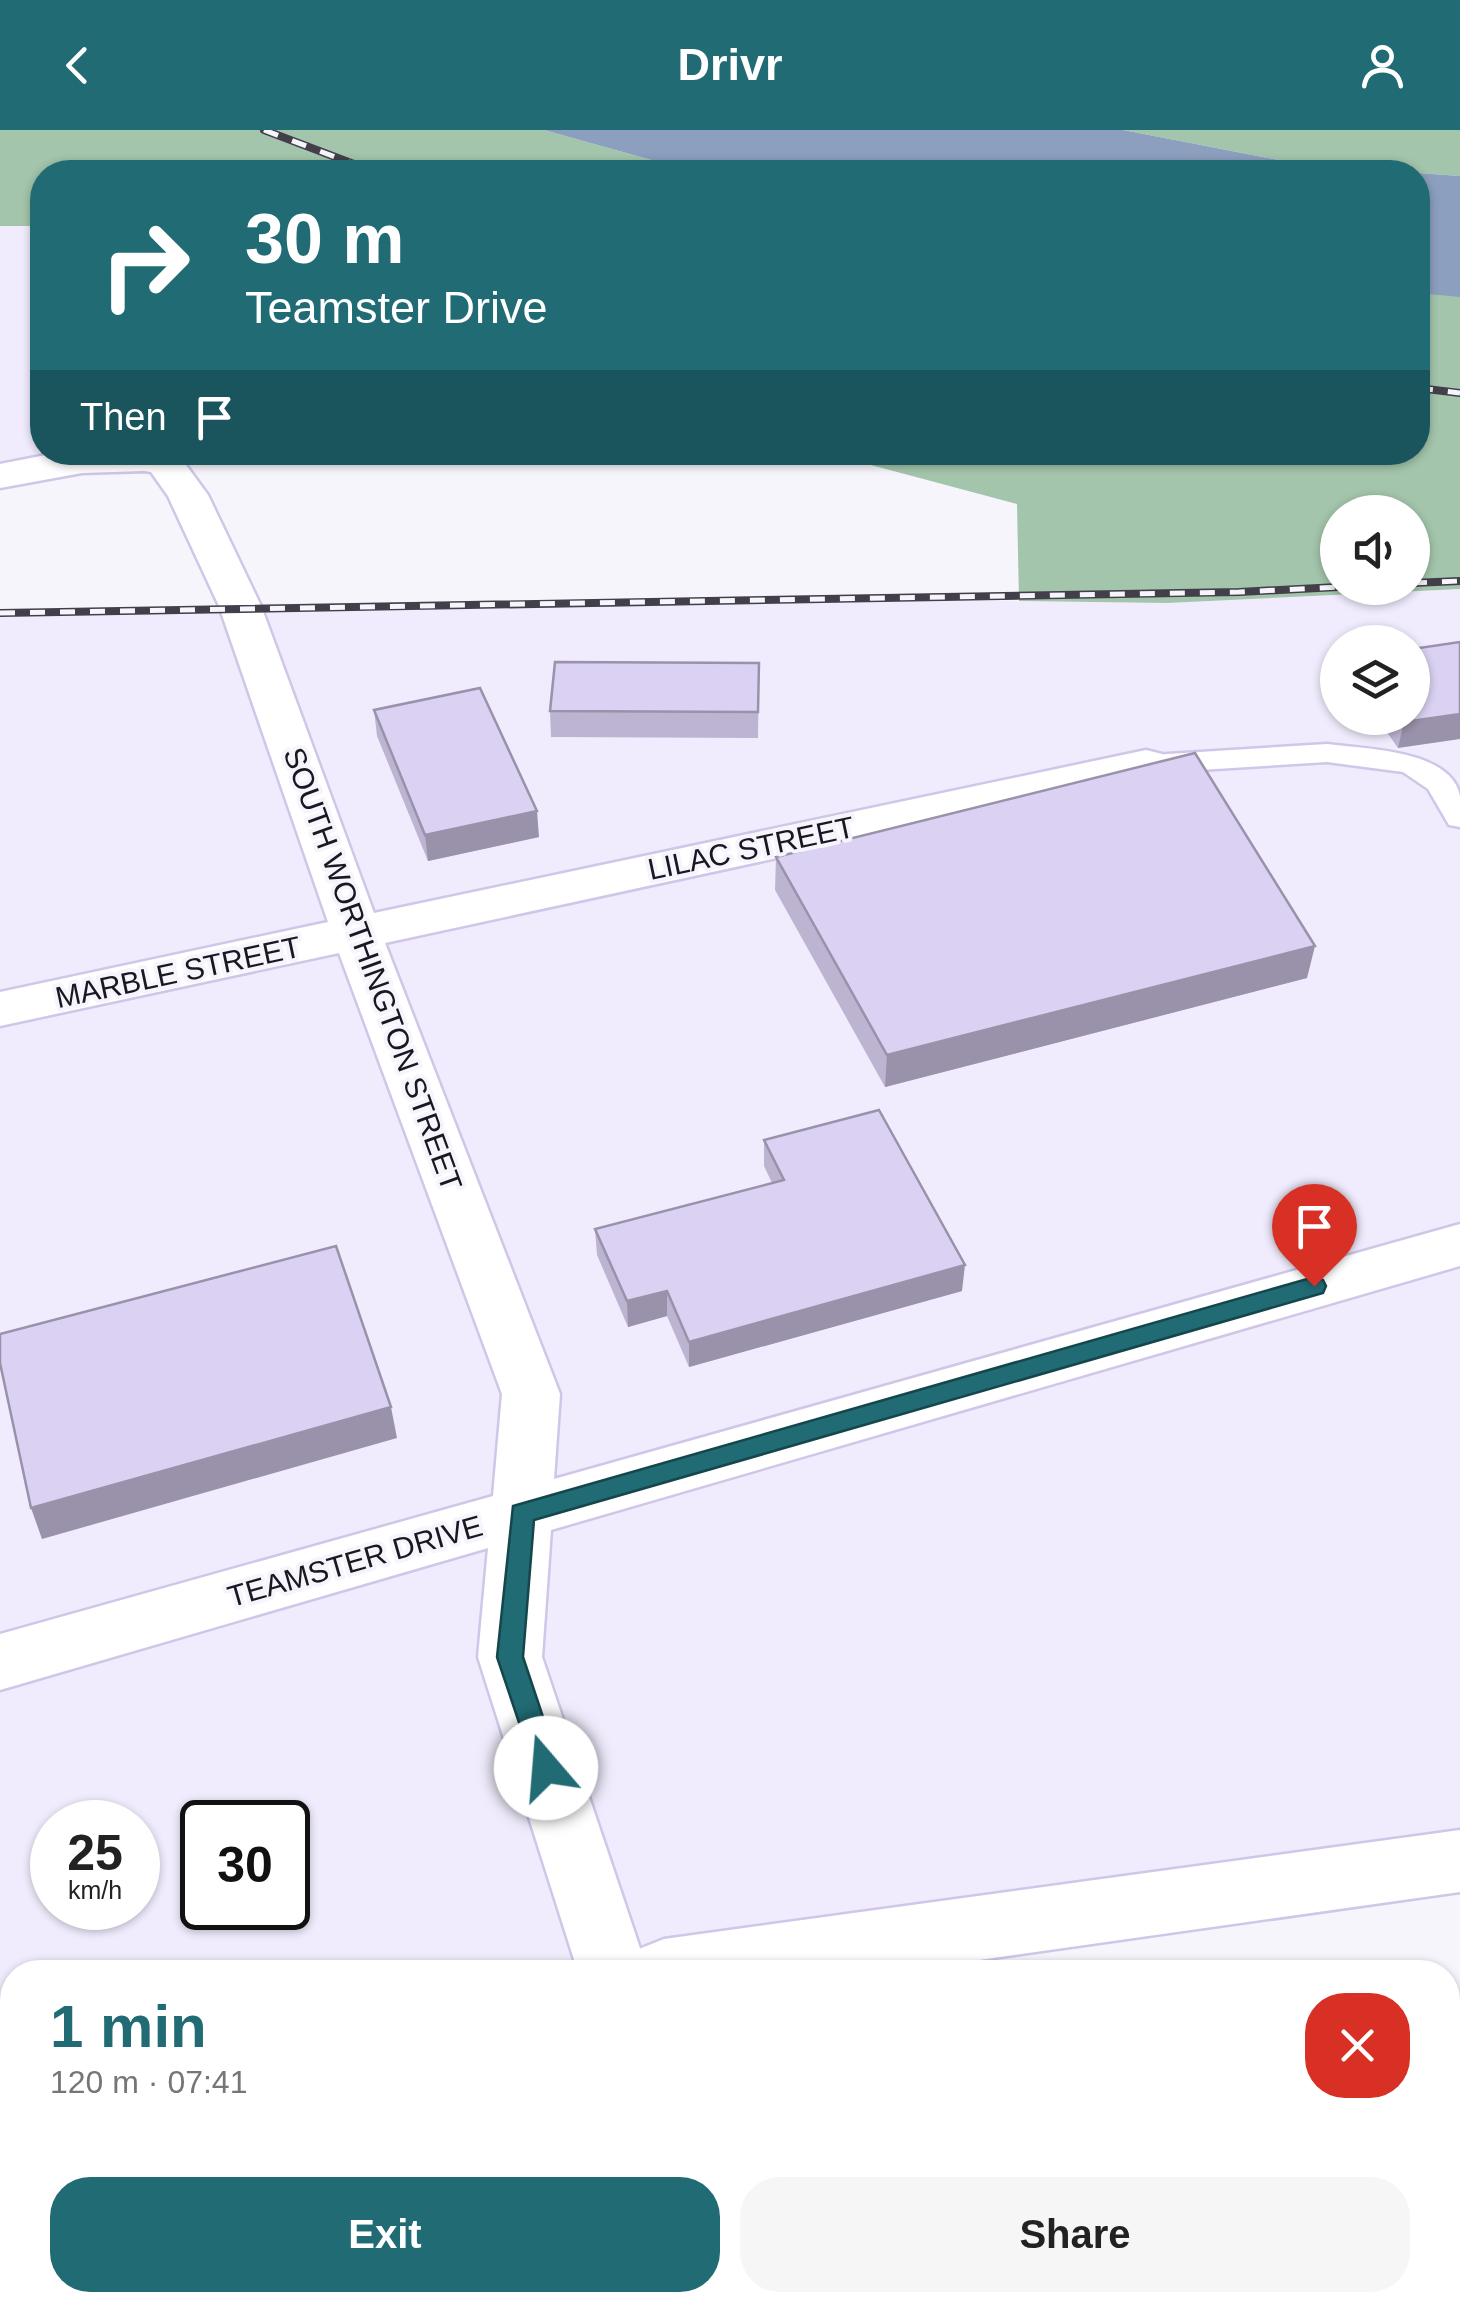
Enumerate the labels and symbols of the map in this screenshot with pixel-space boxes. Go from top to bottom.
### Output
street label: SOUTH WORTHINGTON STREET [277,743,469,1195]
street label: LILAC STREET [645,810,857,886]
street label: MARBLE STREET [52,930,304,1014]
pin [1272,1184,1357,1287]
street label: TEAMSTER DRIVE [224,1509,486,1613]
position arrow [494,1716,598,1820]
speed limit sign: 30 [180,1800,310,1930]

